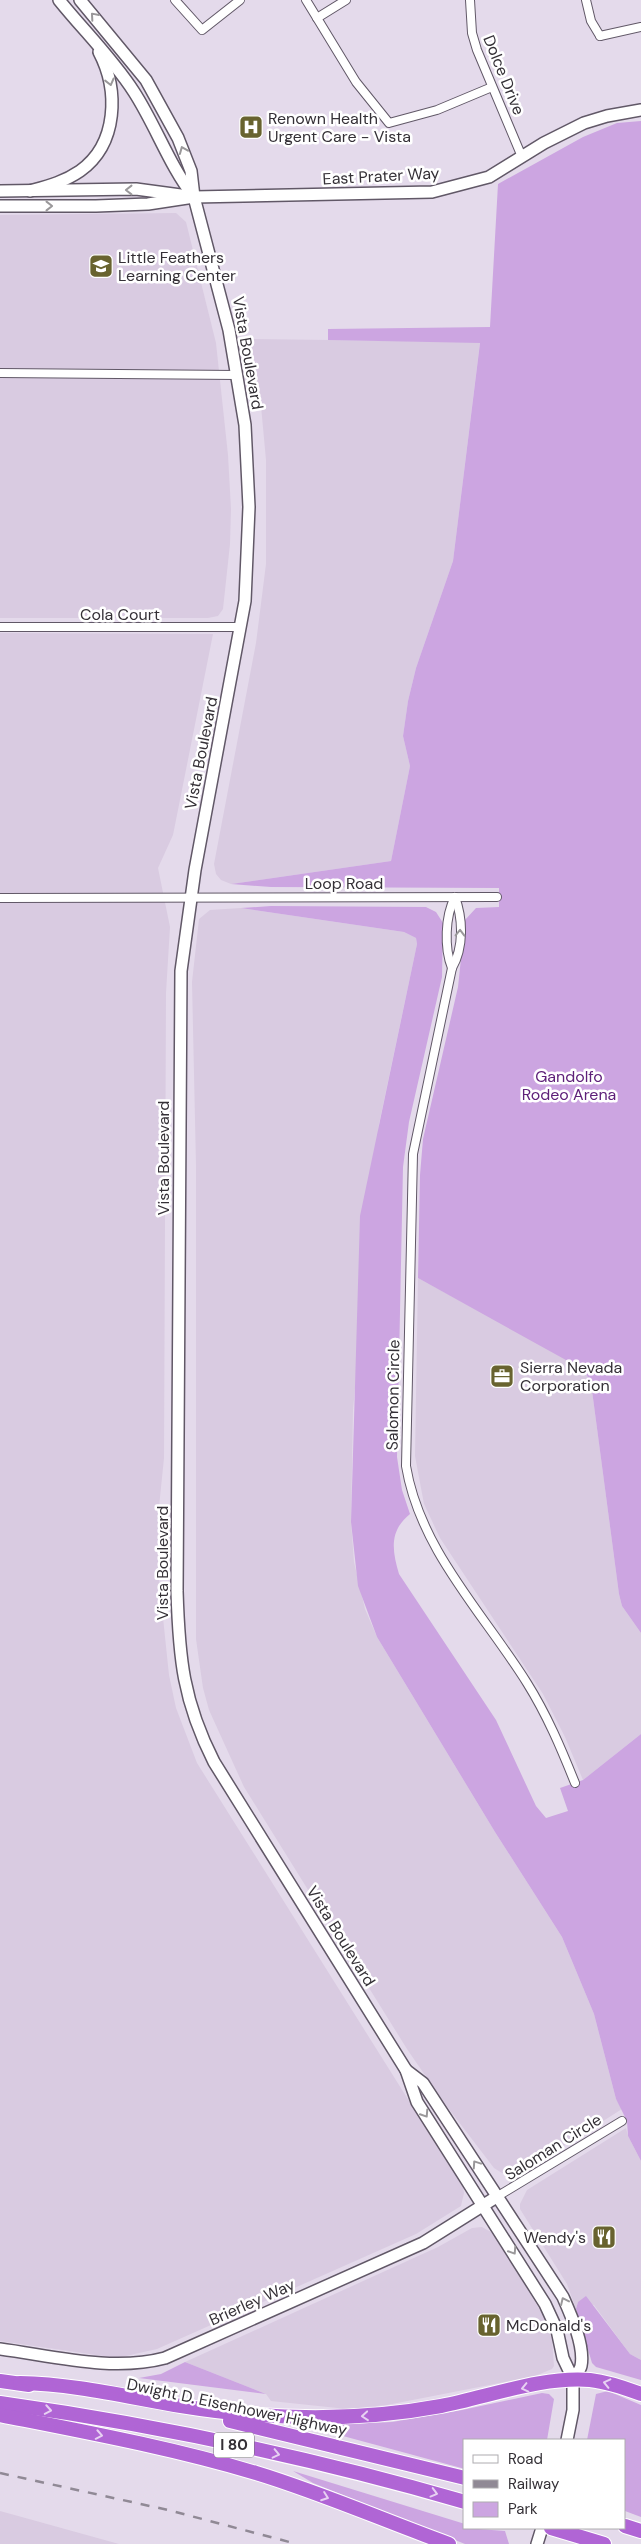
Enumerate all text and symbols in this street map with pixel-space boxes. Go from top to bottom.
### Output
one-way arrow [90,12,99,21]
street label: Dolce Drive [478,32,530,118]
one-way arrow [104,77,115,86]
place label: Renown Health Urgent Care - Vista [268,108,411,147]
hospital icon: Renown Health Urgent Care - Vista [238,114,264,140]
one-way arrow [178,147,188,155]
street label: East Prater Way [322,162,440,190]
one-way arrow [125,185,132,195]
one-way arrow [46,201,53,211]
place label: Little Feathers Learning Center [118,247,236,286]
school or university icon: Little Feathers Learning Center [88,253,114,279]
street label: Vista Boulevard [228,295,268,411]
street label: Cola Court [80,604,160,625]
street label: Vista Boulevard [180,695,222,811]
street label: Loop Road [305,873,383,894]
one-way arrow [455,929,465,936]
park label: Gandolfo Rodeo Arena [522,1066,616,1105]
street label: Vista Boulevard [153,1101,174,1215]
street label: Salomon Circle [382,1339,404,1451]
place label: Sierra Nevada Corporation [520,1357,622,1396]
office icon: Sierra Nevada Corporation [489,1363,515,1389]
street label: Vista Boulevard [152,1506,173,1620]
street label: Vista Boulevard [302,1882,380,1990]
one-way arrow [419,2109,429,2118]
street label: Saloman Circle [501,2109,605,2185]
one-way arrow [473,2161,482,2170]
restaurant icon: Wendy's [591,2224,617,2250]
place label: Wendy's [524,2227,586,2248]
one-way arrow [507,2246,516,2255]
street label: Brierley Way [206,2274,298,2330]
one-way arrow [560,2297,571,2306]
restaurant icon: McDonald's [476,2312,502,2338]
place label: McDonald's [506,2315,591,2336]
street label: Dwight D. Eisenhower Highway [125,2373,349,2441]
one-way arrow [604,2379,612,2389]
one-way arrow [520,2382,529,2393]
one-way arrow [44,2404,53,2414]
one-way arrow [361,2410,369,2421]
one-way arrow [95,2429,104,2440]
road number: I 80 [214,2432,254,2458]
legend [463,2439,626,2529]
one-way arrow [272,2448,281,2459]
text: Road [508,2449,543,2469]
text: Railway [508,2474,560,2494]
one-way arrow [430,2488,438,2498]
one-way arrow [320,2491,329,2501]
text: Park [508,2499,538,2519]

